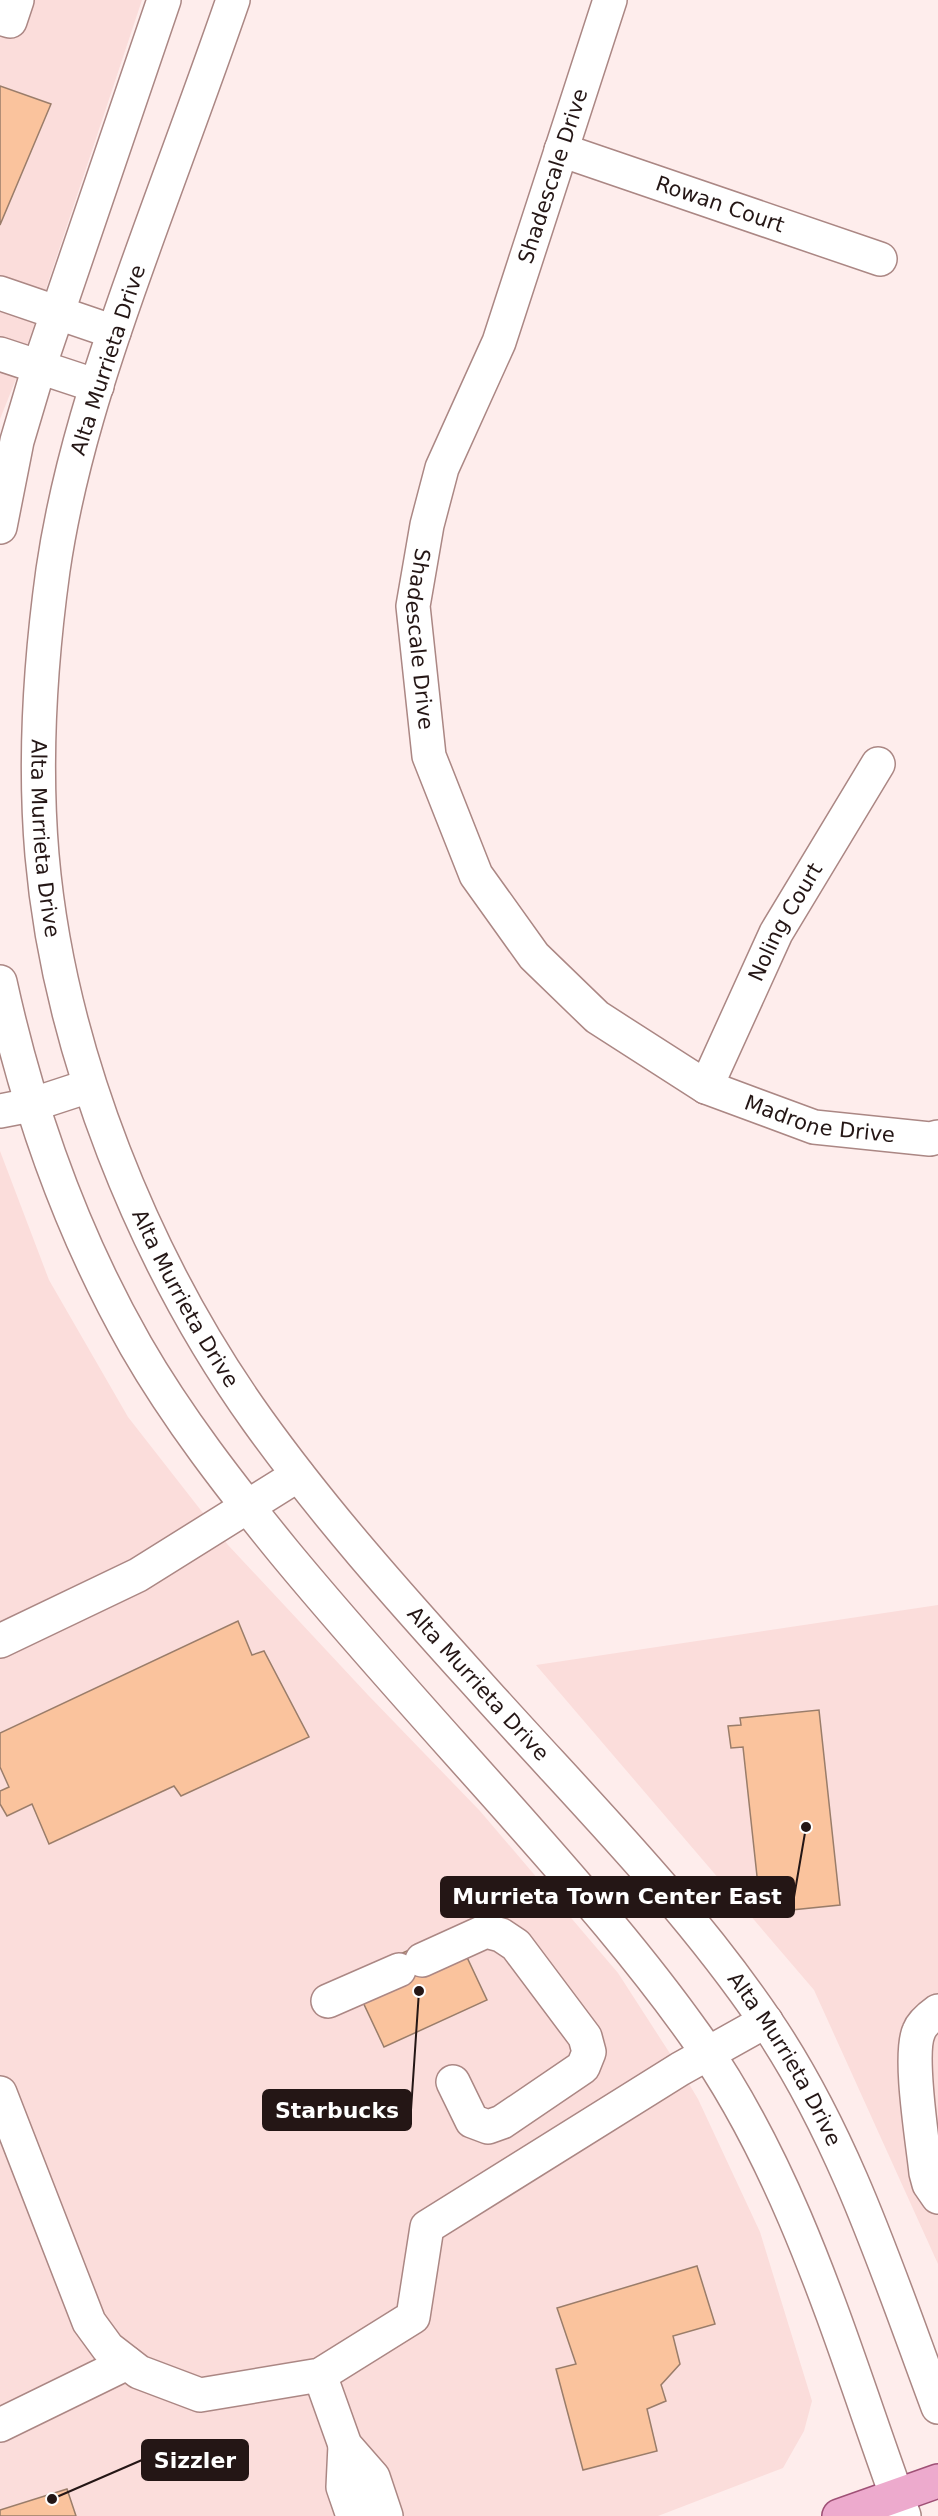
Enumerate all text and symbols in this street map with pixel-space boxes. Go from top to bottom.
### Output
street label: Shadescale Drive [513,85,593,267]
street label: Rowan Court [653,171,787,237]
street label: Alta Murrieta Drive [66,262,150,458]
street label: Shadescale Drive [400,546,438,731]
street label: Alta Murrieta Drive [26,739,65,939]
street label: Noling Court [744,859,827,985]
street label: Madrone Drive [741,1090,896,1147]
street label: Alta Murrieta Drive [127,1206,243,1392]
street label: Alta Murrieta Drive [402,1602,554,1766]
callout: Murrieta Town Center East [441,1877,794,1917]
text: Murrieta Town Center East [452,1884,782,1909]
street label: Alta Murrieta Drive [723,1967,846,2150]
callout: Starbucks [263,2090,411,2130]
text: Starbucks [275,2098,399,2123]
callout: Sizzler [142,2440,248,2480]
text: Sizzler [154,2448,236,2473]

